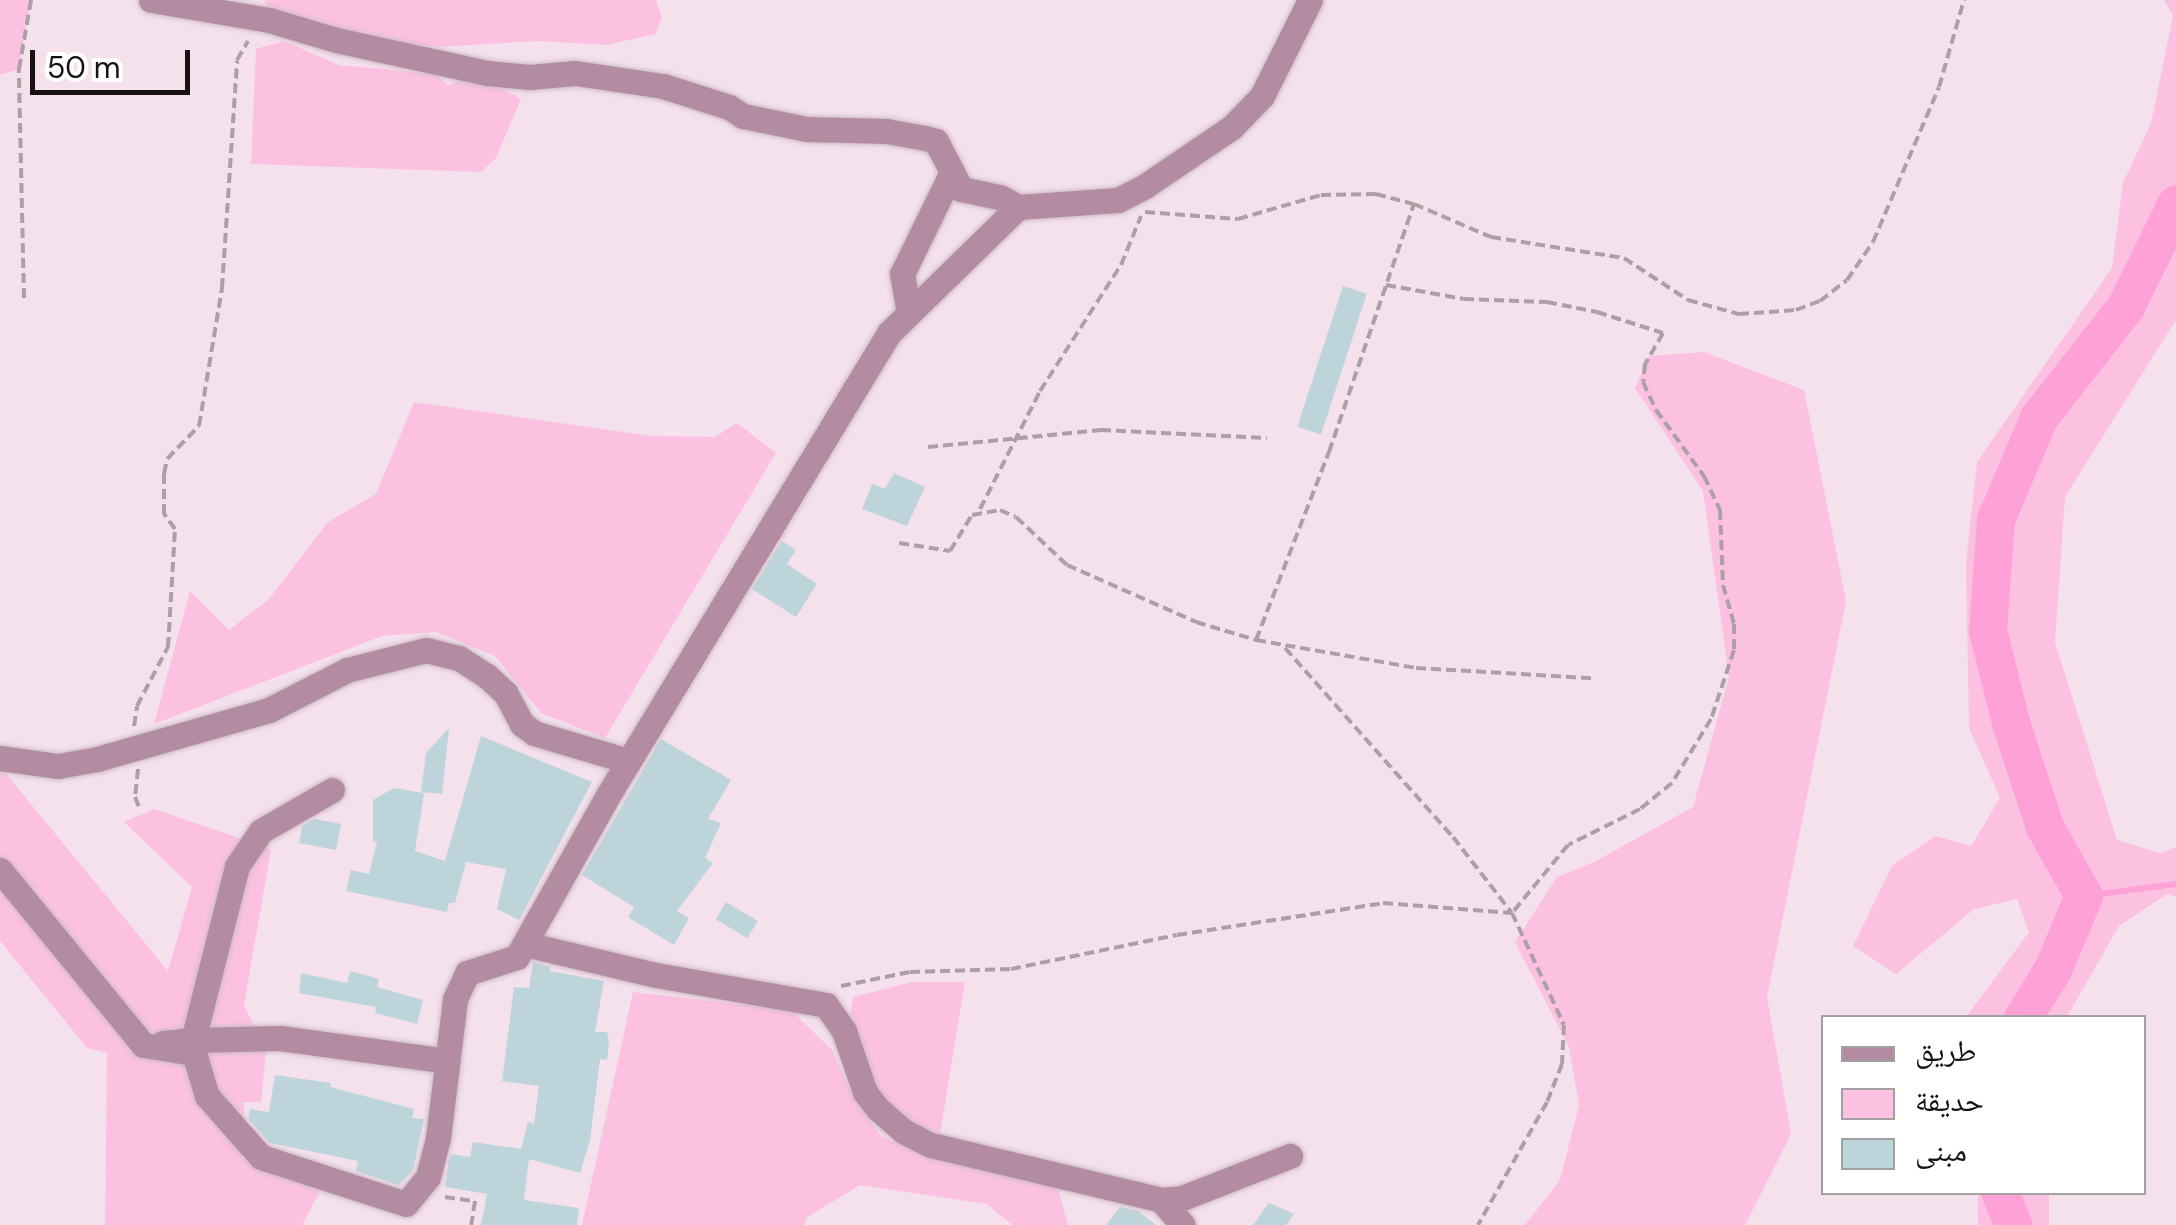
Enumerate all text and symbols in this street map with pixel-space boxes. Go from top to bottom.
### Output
scale bar [35,30,195,92]
text: 50 m [47,48,121,87]
legend [1821,1015,2146,1195]
text: طريق [1915,1031,1976,1070]
text: حديقة [1915,1081,1984,1120]
text: مبنى [1915,1131,1967,1170]

